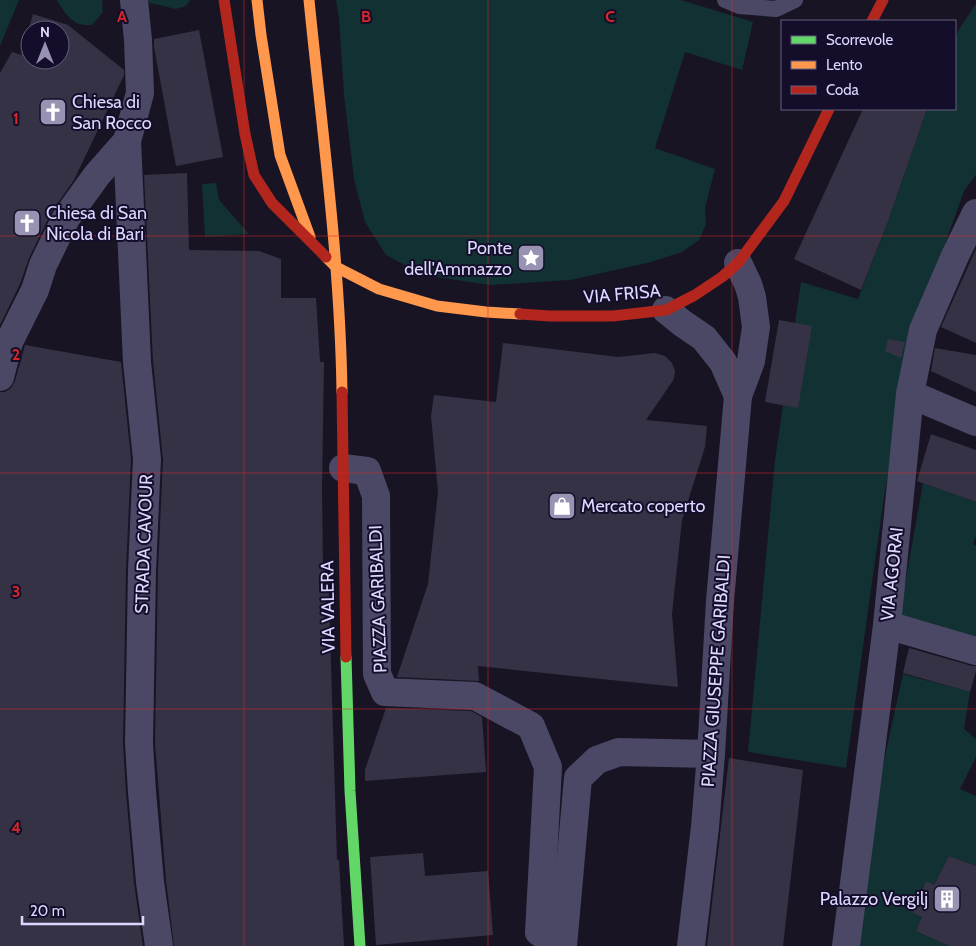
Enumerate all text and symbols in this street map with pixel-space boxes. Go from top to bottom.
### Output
text: A [117,7,127,26]
text: B [361,7,371,26]
text: C [605,7,615,26]
north arrow [20,20,70,70]
legend [781,20,956,110]
text: N [40,23,50,41]
text: Scorrevole [826,31,894,49]
text: Lento [826,56,863,74]
text: Coda [826,81,860,99]
place label: Chiesa di San Rocco [72,91,152,134]
church icon: Chiesa di San Rocco [38,97,68,127]
text: 1 [13,109,19,128]
place label: Chiesa di San Nicola di Bari [46,202,147,245]
church icon: Chiesa di San Nicola di Bari [12,208,42,238]
place label: Ponte dell'Ammazzo [404,237,512,280]
place icon: Ponte dell'Ammazzo [516,243,546,273]
street label: VIA FRISA [583,280,661,308]
text: 2 [12,345,20,364]
street label: STRADA CAVOUR [131,474,157,614]
shop icon: Mercato coperto [547,491,577,521]
place label: Mercato coperto [581,495,706,517]
street label: PIAZZA GARIBALDI [364,525,392,673]
street label: VIA AGORAI [876,526,908,622]
street label: PIAZZA GIUSEPPE GARIBALDI [697,554,735,788]
street label: VIA VALERA [316,560,340,654]
text: 3 [12,582,20,601]
text: 4 [11,818,21,837]
building icon: Palazzo Vergilj [932,884,962,914]
place label: Palazzo Vergilj [820,888,928,910]
scale bar [22,894,144,926]
text: 20 m [30,902,65,920]

